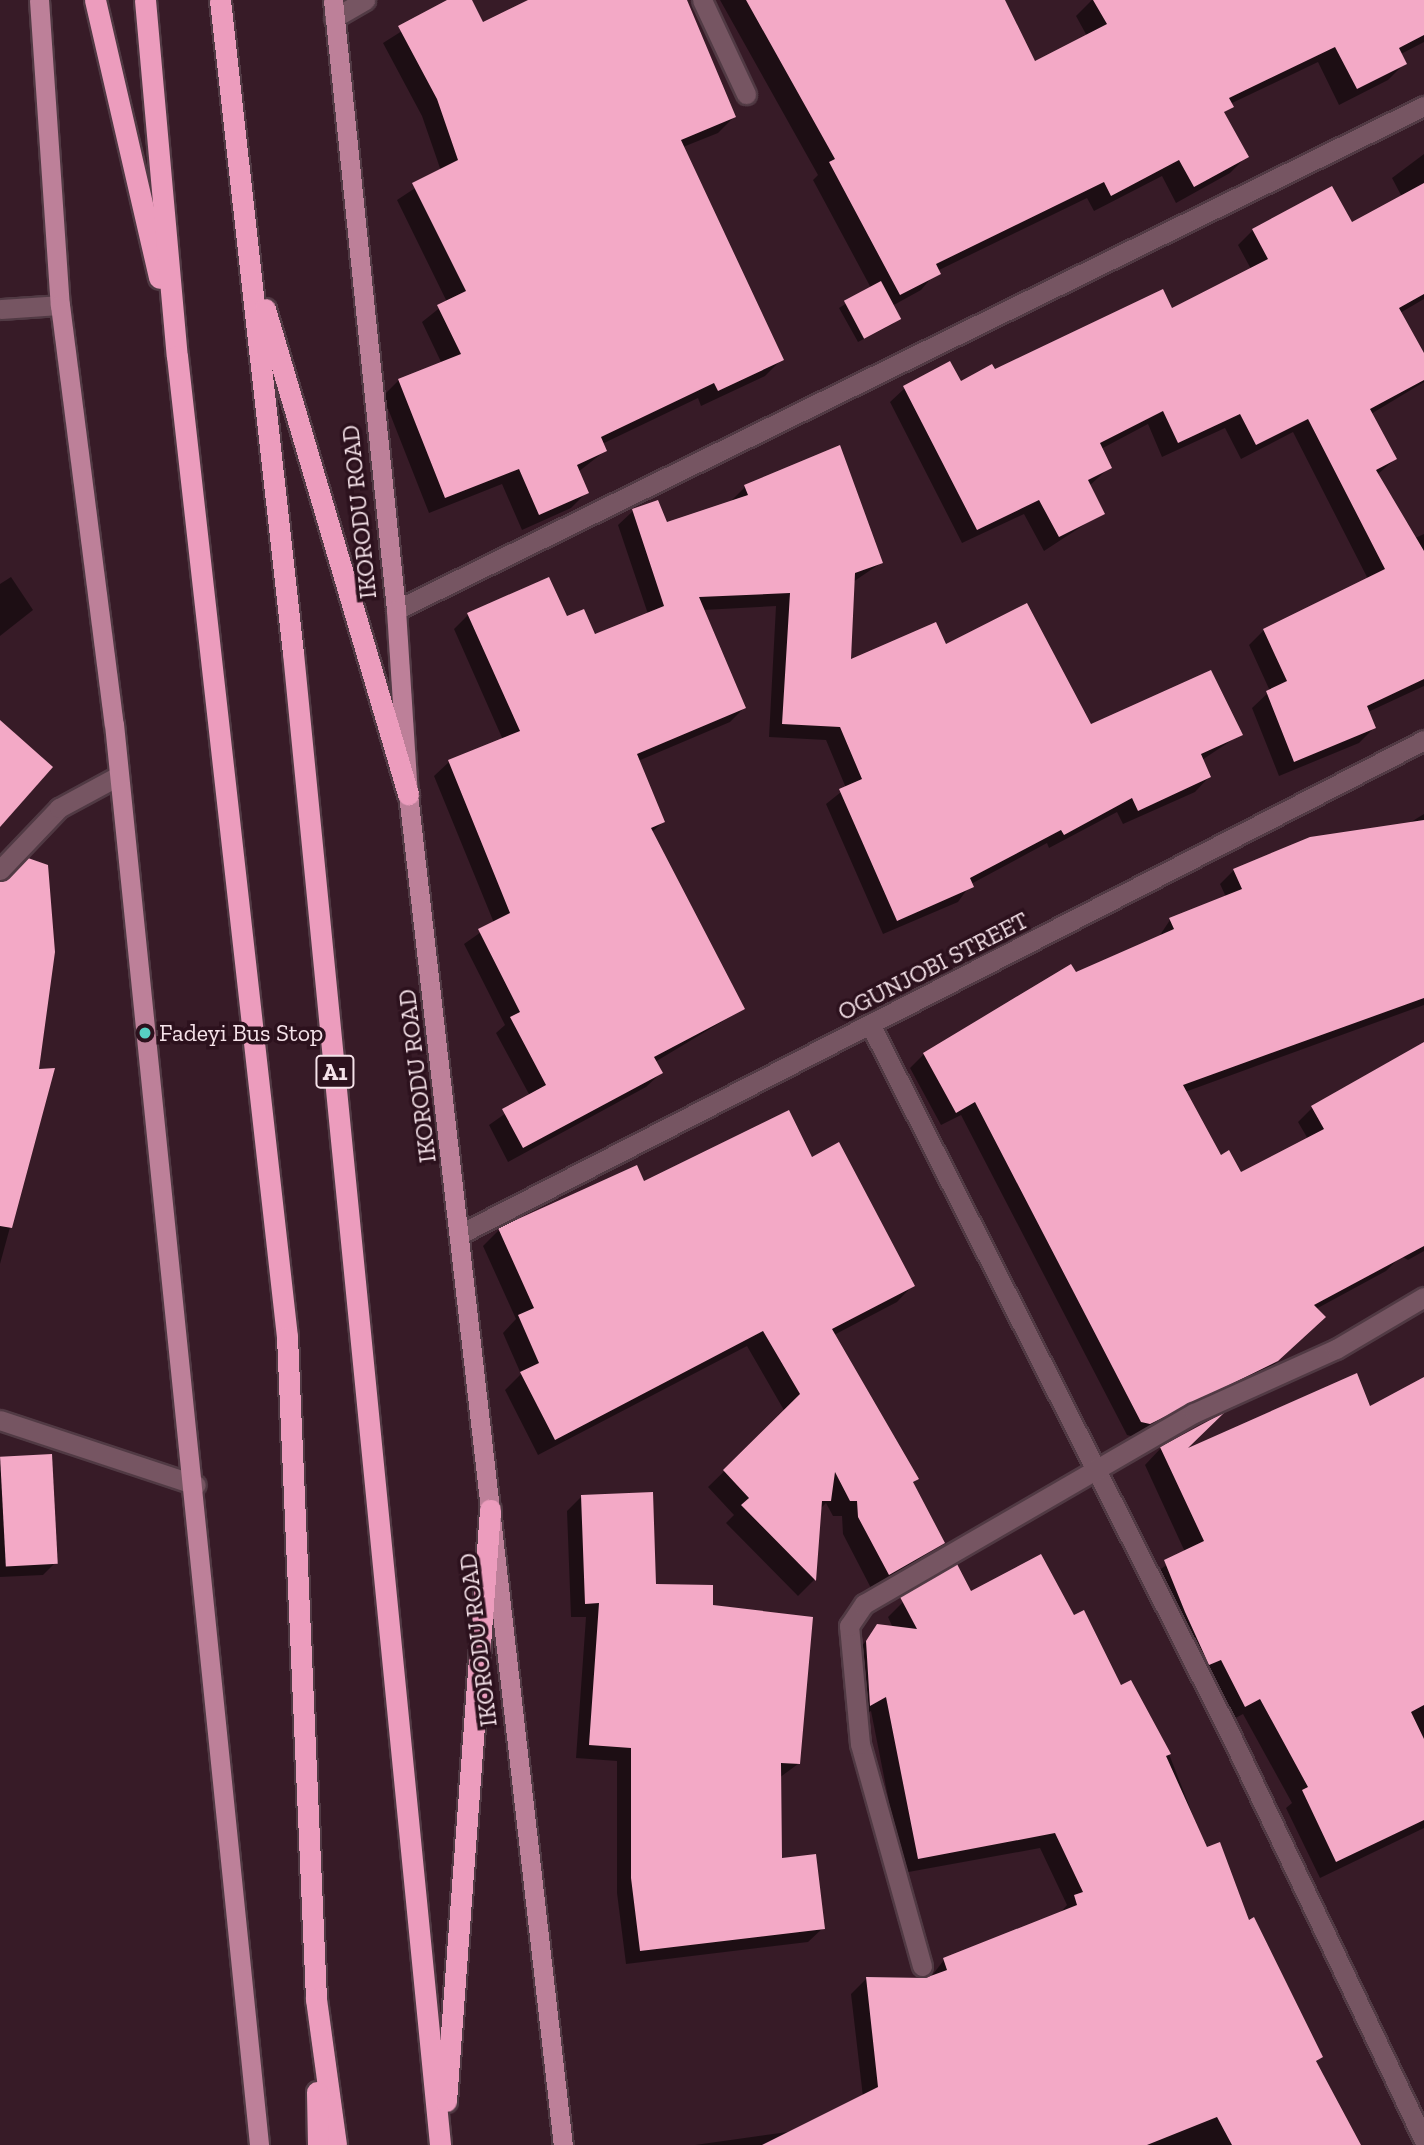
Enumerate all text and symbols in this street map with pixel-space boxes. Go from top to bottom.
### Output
street label: IKORODU ROAD [336,424,382,600]
street label: OGUNJOBI STREET [833,906,1033,1026]
street label: IKORODU ROAD [392,988,442,1164]
place label: Fadeyi Bus Stop [159,1019,323,1047]
marker: Fadeyi Bus Stop [137,1025,153,1041]
road number: A1 [314,1052,356,1092]
street label: IKORODU ROAD [453,1552,503,1728]

